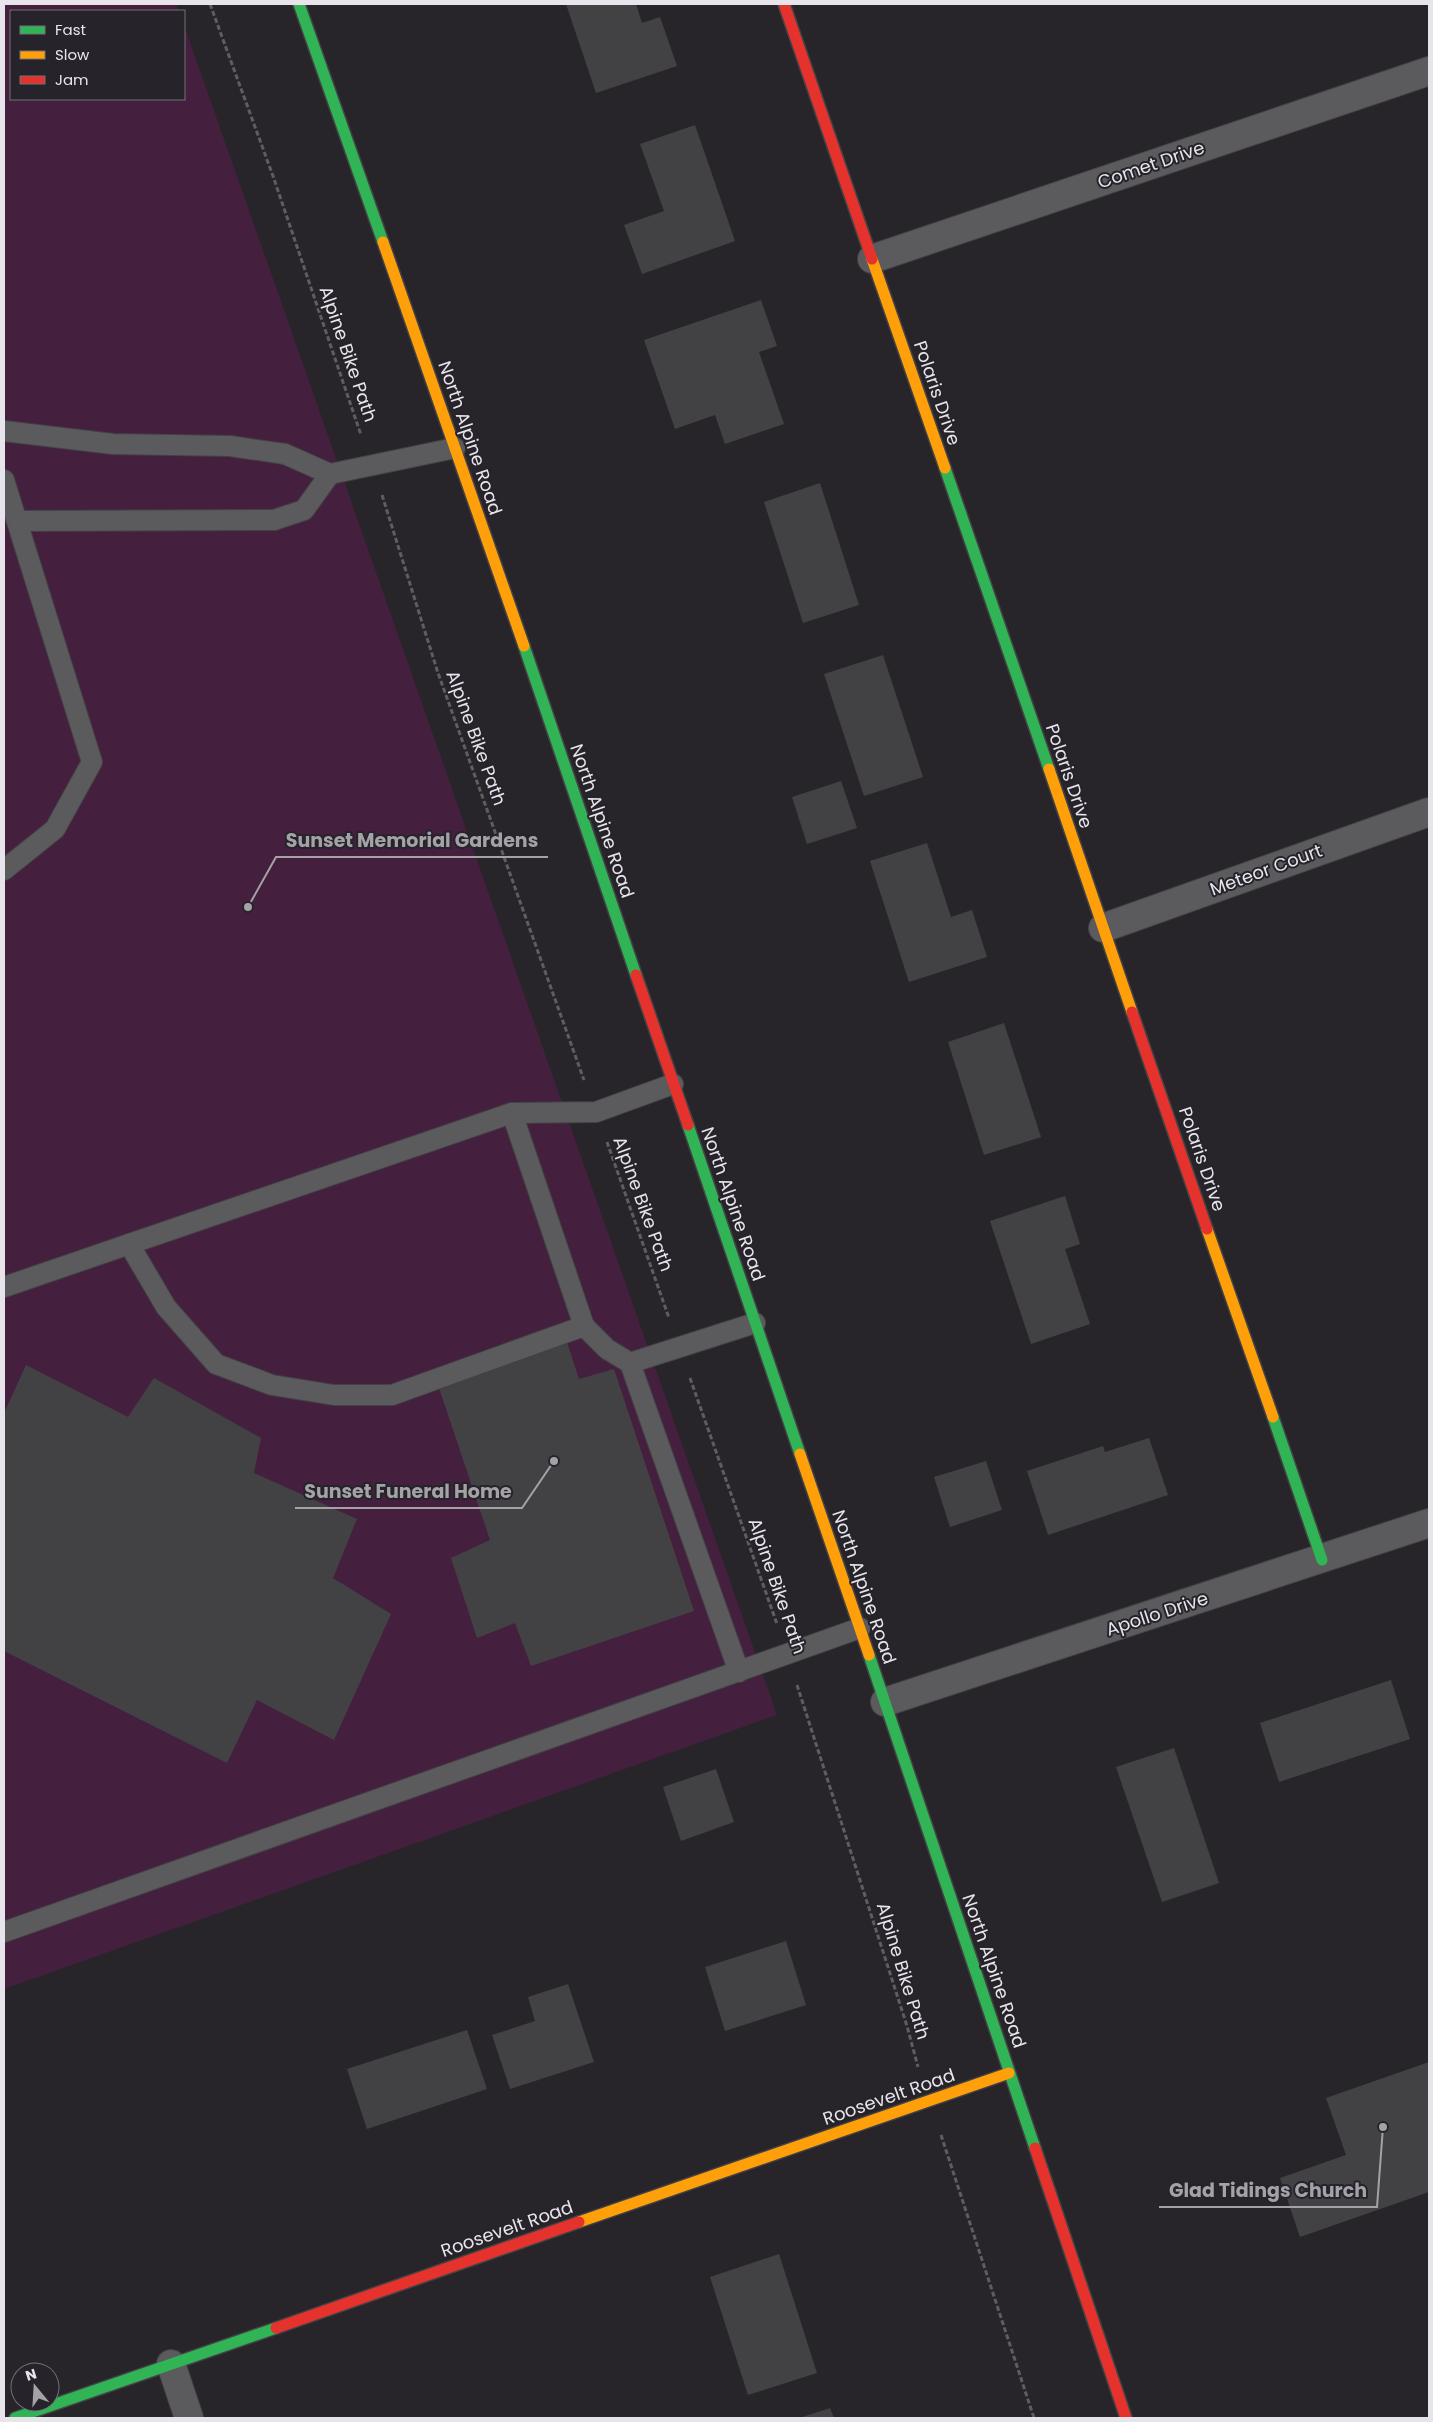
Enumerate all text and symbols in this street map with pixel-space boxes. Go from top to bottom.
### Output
legend [10,10,185,100]
text: Fast [55,19,86,40]
text: Slow [55,44,90,65]
text: Jam [55,69,89,90]
street label: Comet Drive [1094,135,1208,195]
street label: Alpine Bike Path [314,283,383,425]
street label: Polaris Drive [908,337,967,448]
street label: North Alpine Road [432,358,509,518]
street label: Alpine Bike Path [440,667,513,809]
street label: Polaris Drive [1040,720,1099,831]
street label: North Alpine Road [564,741,641,901]
callout: Sunset Memorial Gardens [276,823,548,857]
text: Sunset Memorial Gardens [286,827,538,854]
street label: Meteor Court [1206,838,1325,901]
street label: Polaris Drive [1173,1103,1232,1214]
street label: North Alpine Road [695,1124,772,1284]
street label: Alpine Bike Path [607,1133,680,1275]
callout: Sunset Funeral Home [295,1474,522,1508]
text: Sunset Funeral Home [304,1478,512,1505]
street label: North Alpine Road [826,1507,903,1667]
street label: Alpine Bike Path [743,1515,812,1657]
street label: Apollo Drive [1103,1585,1211,1642]
street label: North Alpine Road [956,1891,1033,2051]
street label: Alpine Bike Path [871,1899,936,2042]
street label: Roosevelt Road [819,2062,958,2131]
callout: Glad Tidings Church [1159,2173,1377,2207]
text: Glad Tidings Church [1169,2177,1367,2204]
street label: Roosevelt Road [437,2194,576,2263]
north arrow [10,2362,60,2412]
text: N [23,2363,39,2386]

